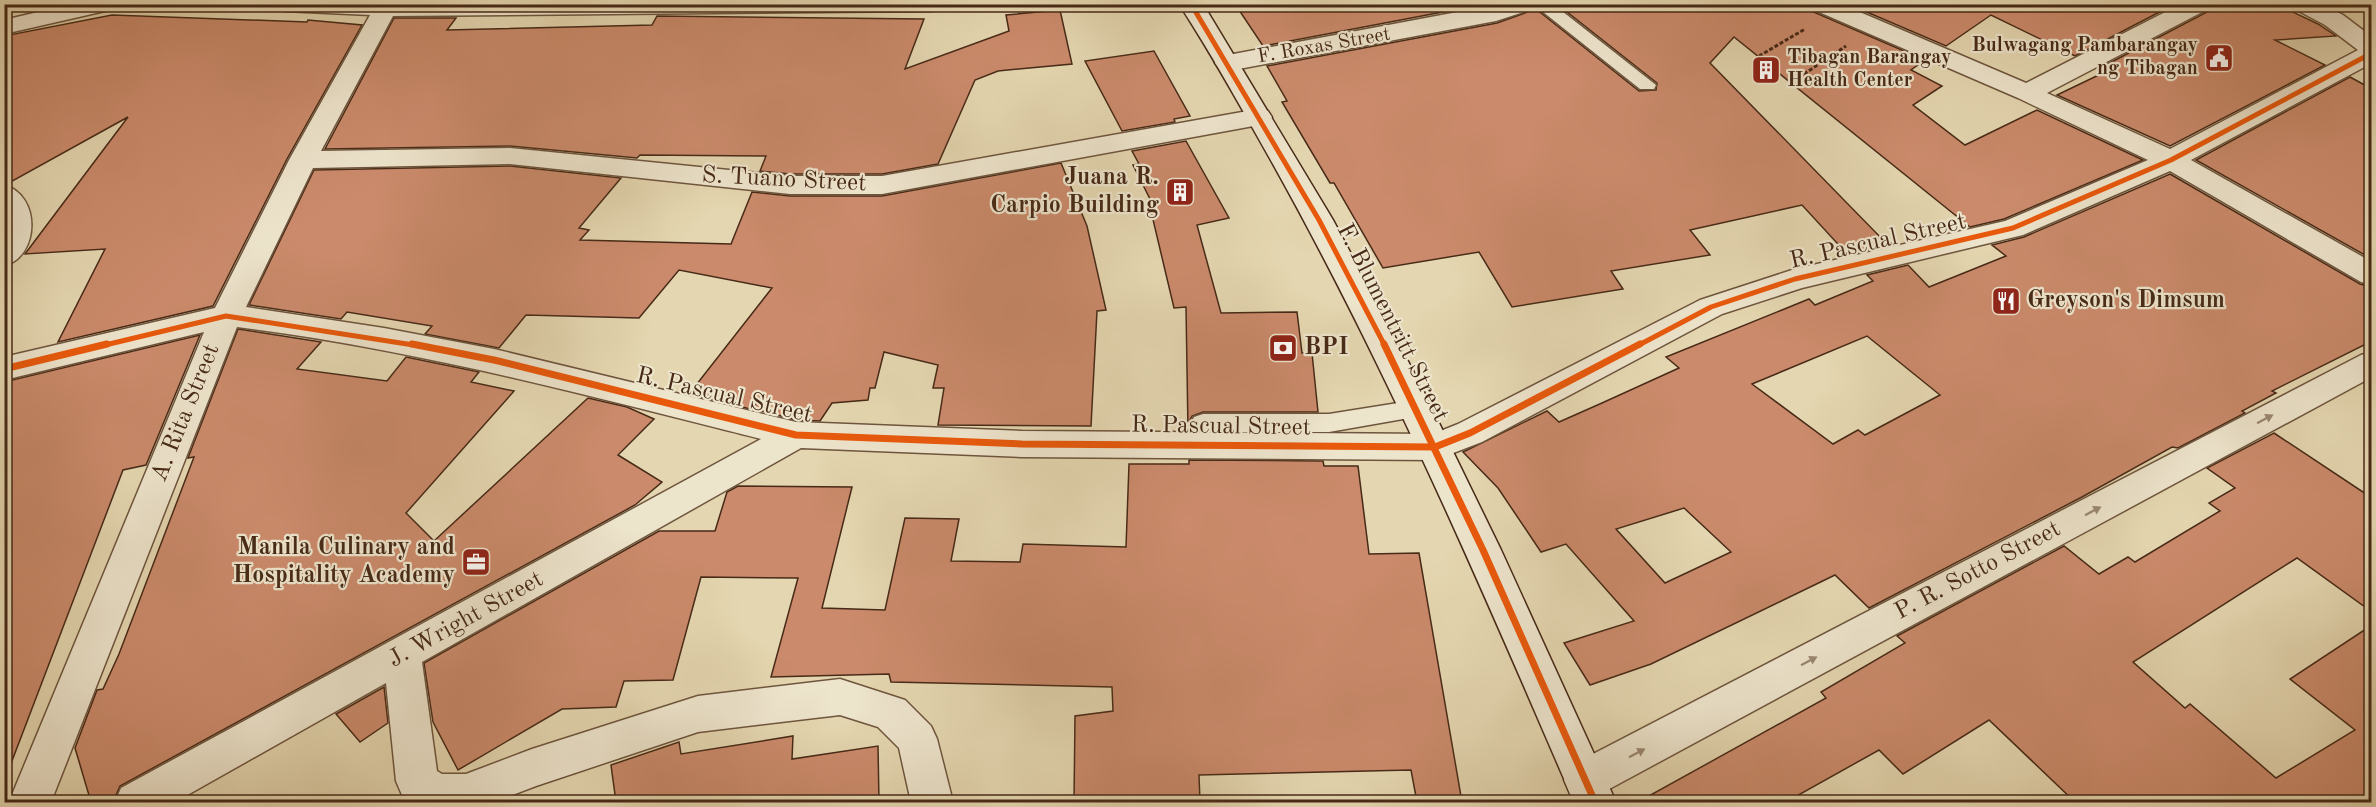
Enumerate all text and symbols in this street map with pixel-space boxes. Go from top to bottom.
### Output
street label: F. Roxas Street [1256,24,1392,68]
place label: Bulwagang Pambarangay ng Tibagan [1972,36,2198,79]
public building icon: Bulwagang Pambarangay ng Tibagan [2203,42,2235,74]
place label: Tibagan Barangay Health Center [1787,48,1951,91]
building icon: Tibagan Barangay Health Center [1750,54,1782,86]
street label: S. Tuano Street [701,164,867,196]
place label: Juana R. Carpio Building [990,166,1160,218]
building icon: Juana R. Carpio Building [1164,176,1196,208]
street label: R. Pascual Street [1788,210,1968,274]
street label: F. Blumentritt Street [1332,220,1452,426]
restaurant icon: Greyson's Dimsum [1990,285,2022,317]
place label: Greyson's Dimsum [2027,289,2225,313]
bank icon: BPI [1267,332,1299,364]
place label: BPI [1304,336,1348,360]
street label: A. Rita Street [148,341,224,485]
street label: R. Pascual Street [634,364,814,428]
street label: R. Pascual Street [1131,413,1311,441]
one-way arrow [2257,414,2274,424]
one-way arrow [2085,506,2102,516]
street label: P. R. Sotto Street [1891,517,2065,625]
place label: Manila Culinary and Hospitality Academy [233,536,455,588]
office icon: Manila Culinary and Hospitality Academy [460,546,492,578]
street label: J. Wright Street [384,568,548,672]
one-way arrow [1801,656,1818,666]
one-way arrow [1629,748,1646,758]

